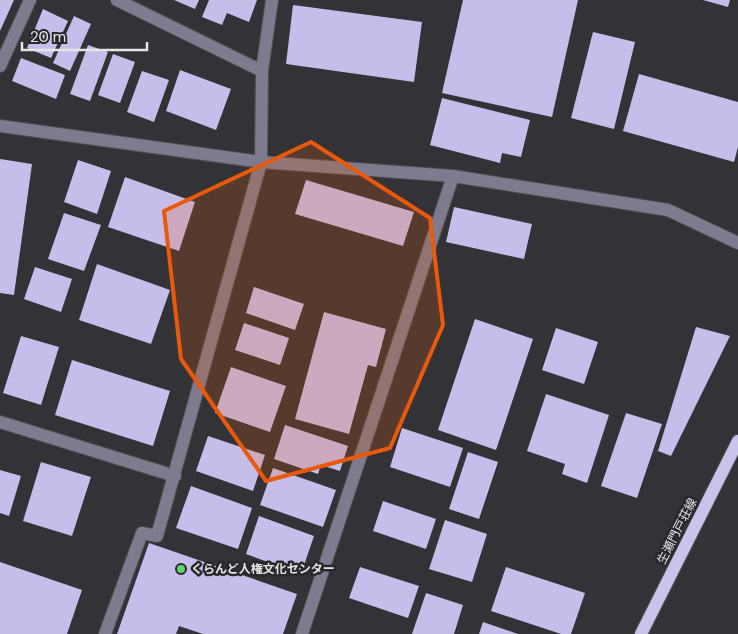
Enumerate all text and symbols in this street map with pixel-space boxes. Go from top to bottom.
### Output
scale bar [22,20,148,52]
text: 20 m [30,27,66,47]
street label: 生瀬門戸荘線 [654,495,700,567]
place label: くらんど人権文化センター [191,561,335,577]
marker: くらんど人権文化センター [175,563,187,575]

